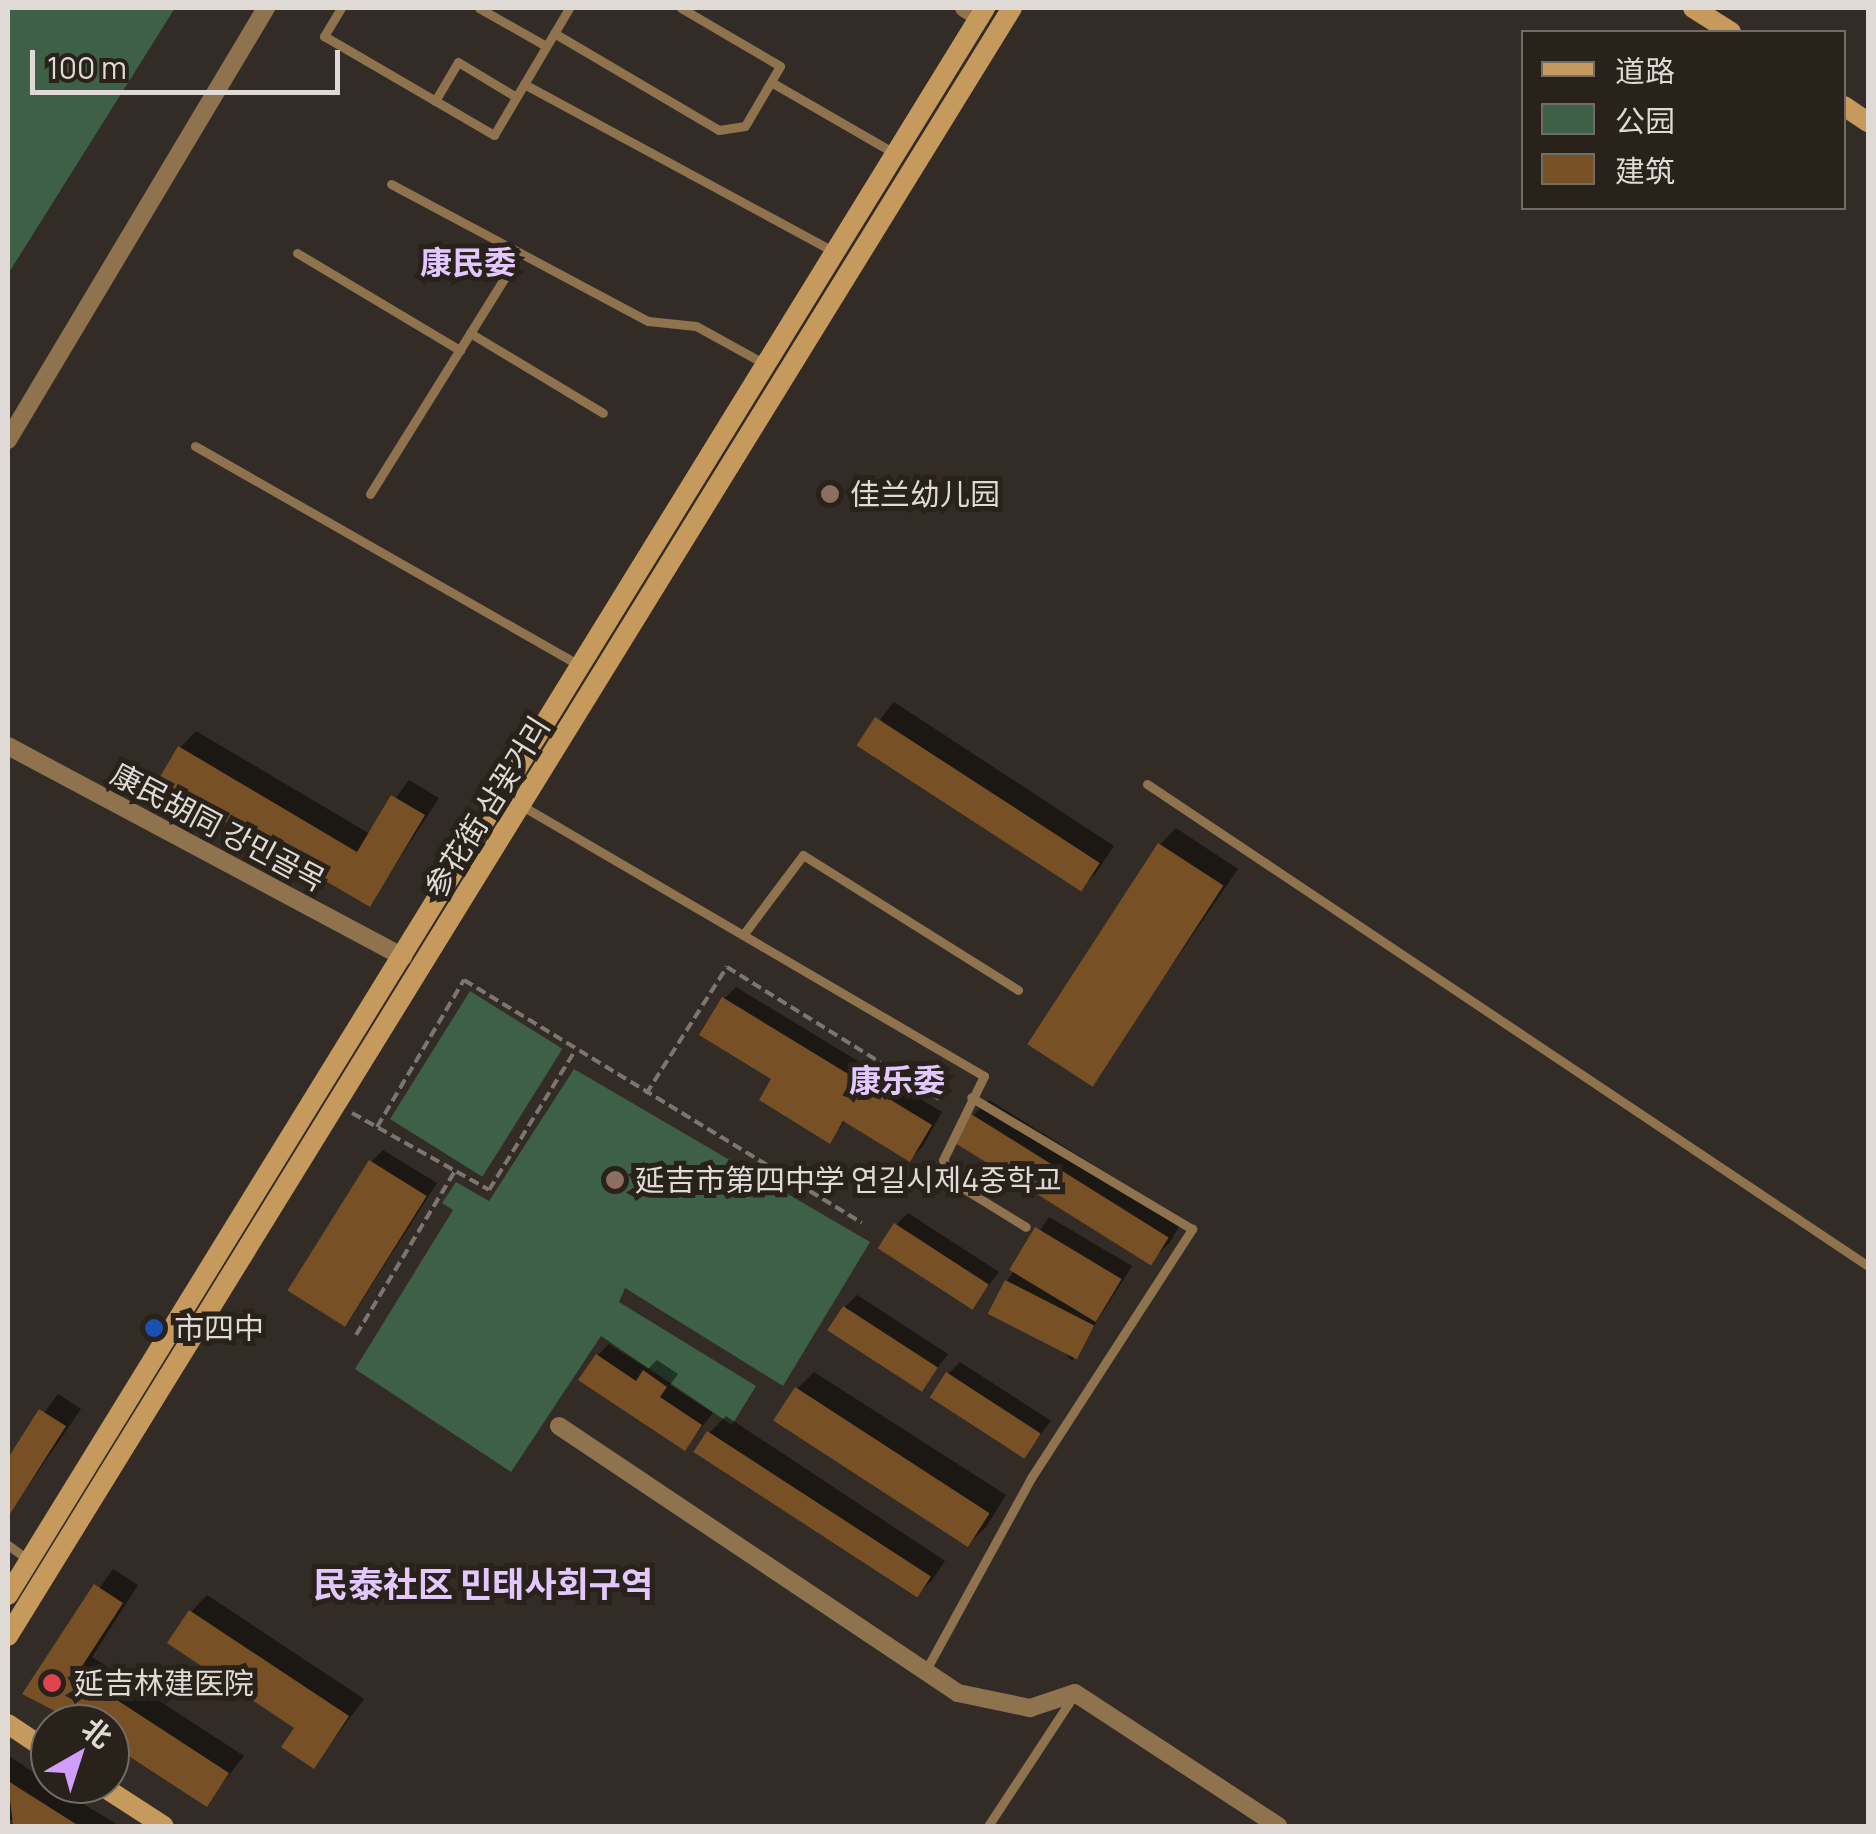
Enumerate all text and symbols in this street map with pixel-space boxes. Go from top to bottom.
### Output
scale bar [35,30,345,92]
legend [1521,30,1846,210]
text: 100 m [47,47,127,88]
text: 道路 [1615,50,1675,91]
text: 公园 [1615,100,1675,141]
text: 建筑 [1615,150,1675,191]
district label: 康民委 [420,243,516,281]
place label: 佳兰幼儿园 [850,476,1000,512]
marker: 佳兰幼儿园 [819,483,841,505]
street label: 参花街 삼꽃거리 [417,710,557,904]
street label: 康民胡同 강민골목 [105,756,331,898]
district label: 康乐委 [849,1061,945,1099]
place label: 延吉市第四中学 연길시제4중학교 [635,1162,1062,1198]
marker: 延吉市第四中学 연길시제4중학교 [604,1169,626,1191]
place label: 市四中 [174,1310,264,1346]
marker: 市四中 [143,1317,165,1339]
district label: 民泰社区 민태사회구역 [313,1563,653,1605]
place label: 延吉林建医院 [74,1665,254,1701]
marker: 延吉林建医院 [39,1670,65,1696]
north arrow [30,1704,130,1804]
text: 北 [75,1709,120,1756]

